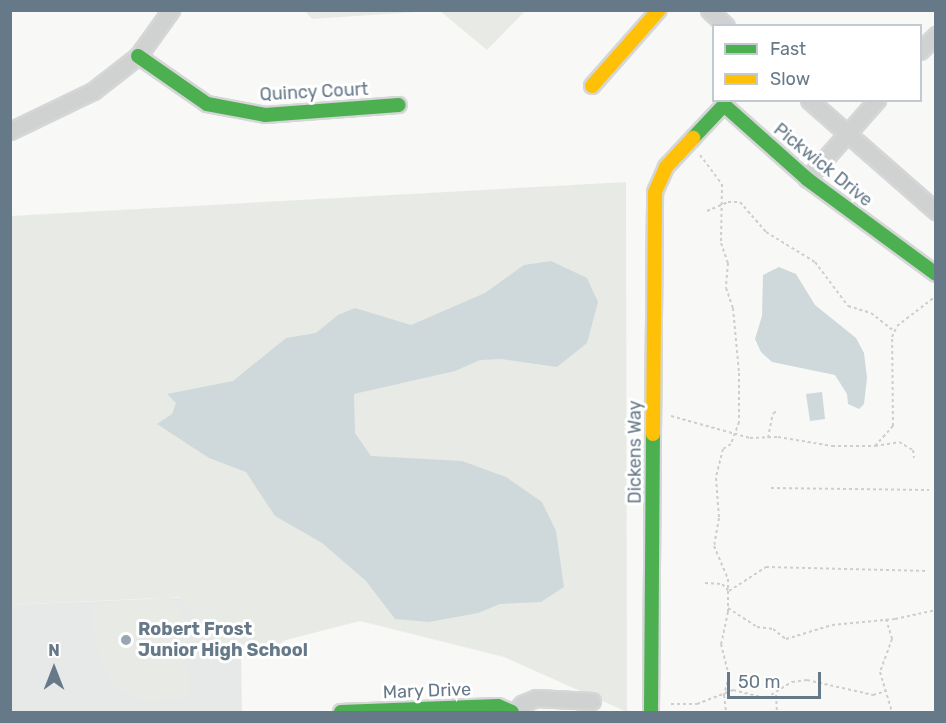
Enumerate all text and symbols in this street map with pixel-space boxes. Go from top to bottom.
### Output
legend [712,24,922,102]
text: Fast [770,38,806,60]
text: Slow [770,68,810,90]
street label: Quincy Court [259,78,369,106]
street label: Pickwick Drive [769,119,877,211]
street label: Dickens Way [624,400,646,504]
place label: Robert Frost Junior High School [138,619,308,662]
marker: Robert Frost Junior High School [119,633,133,647]
north arrow [24,639,84,699]
text: N [48,641,60,660]
scale bar [730,660,824,698]
text: 50 m [738,671,781,693]
street label: Mary Drive [382,679,472,703]

